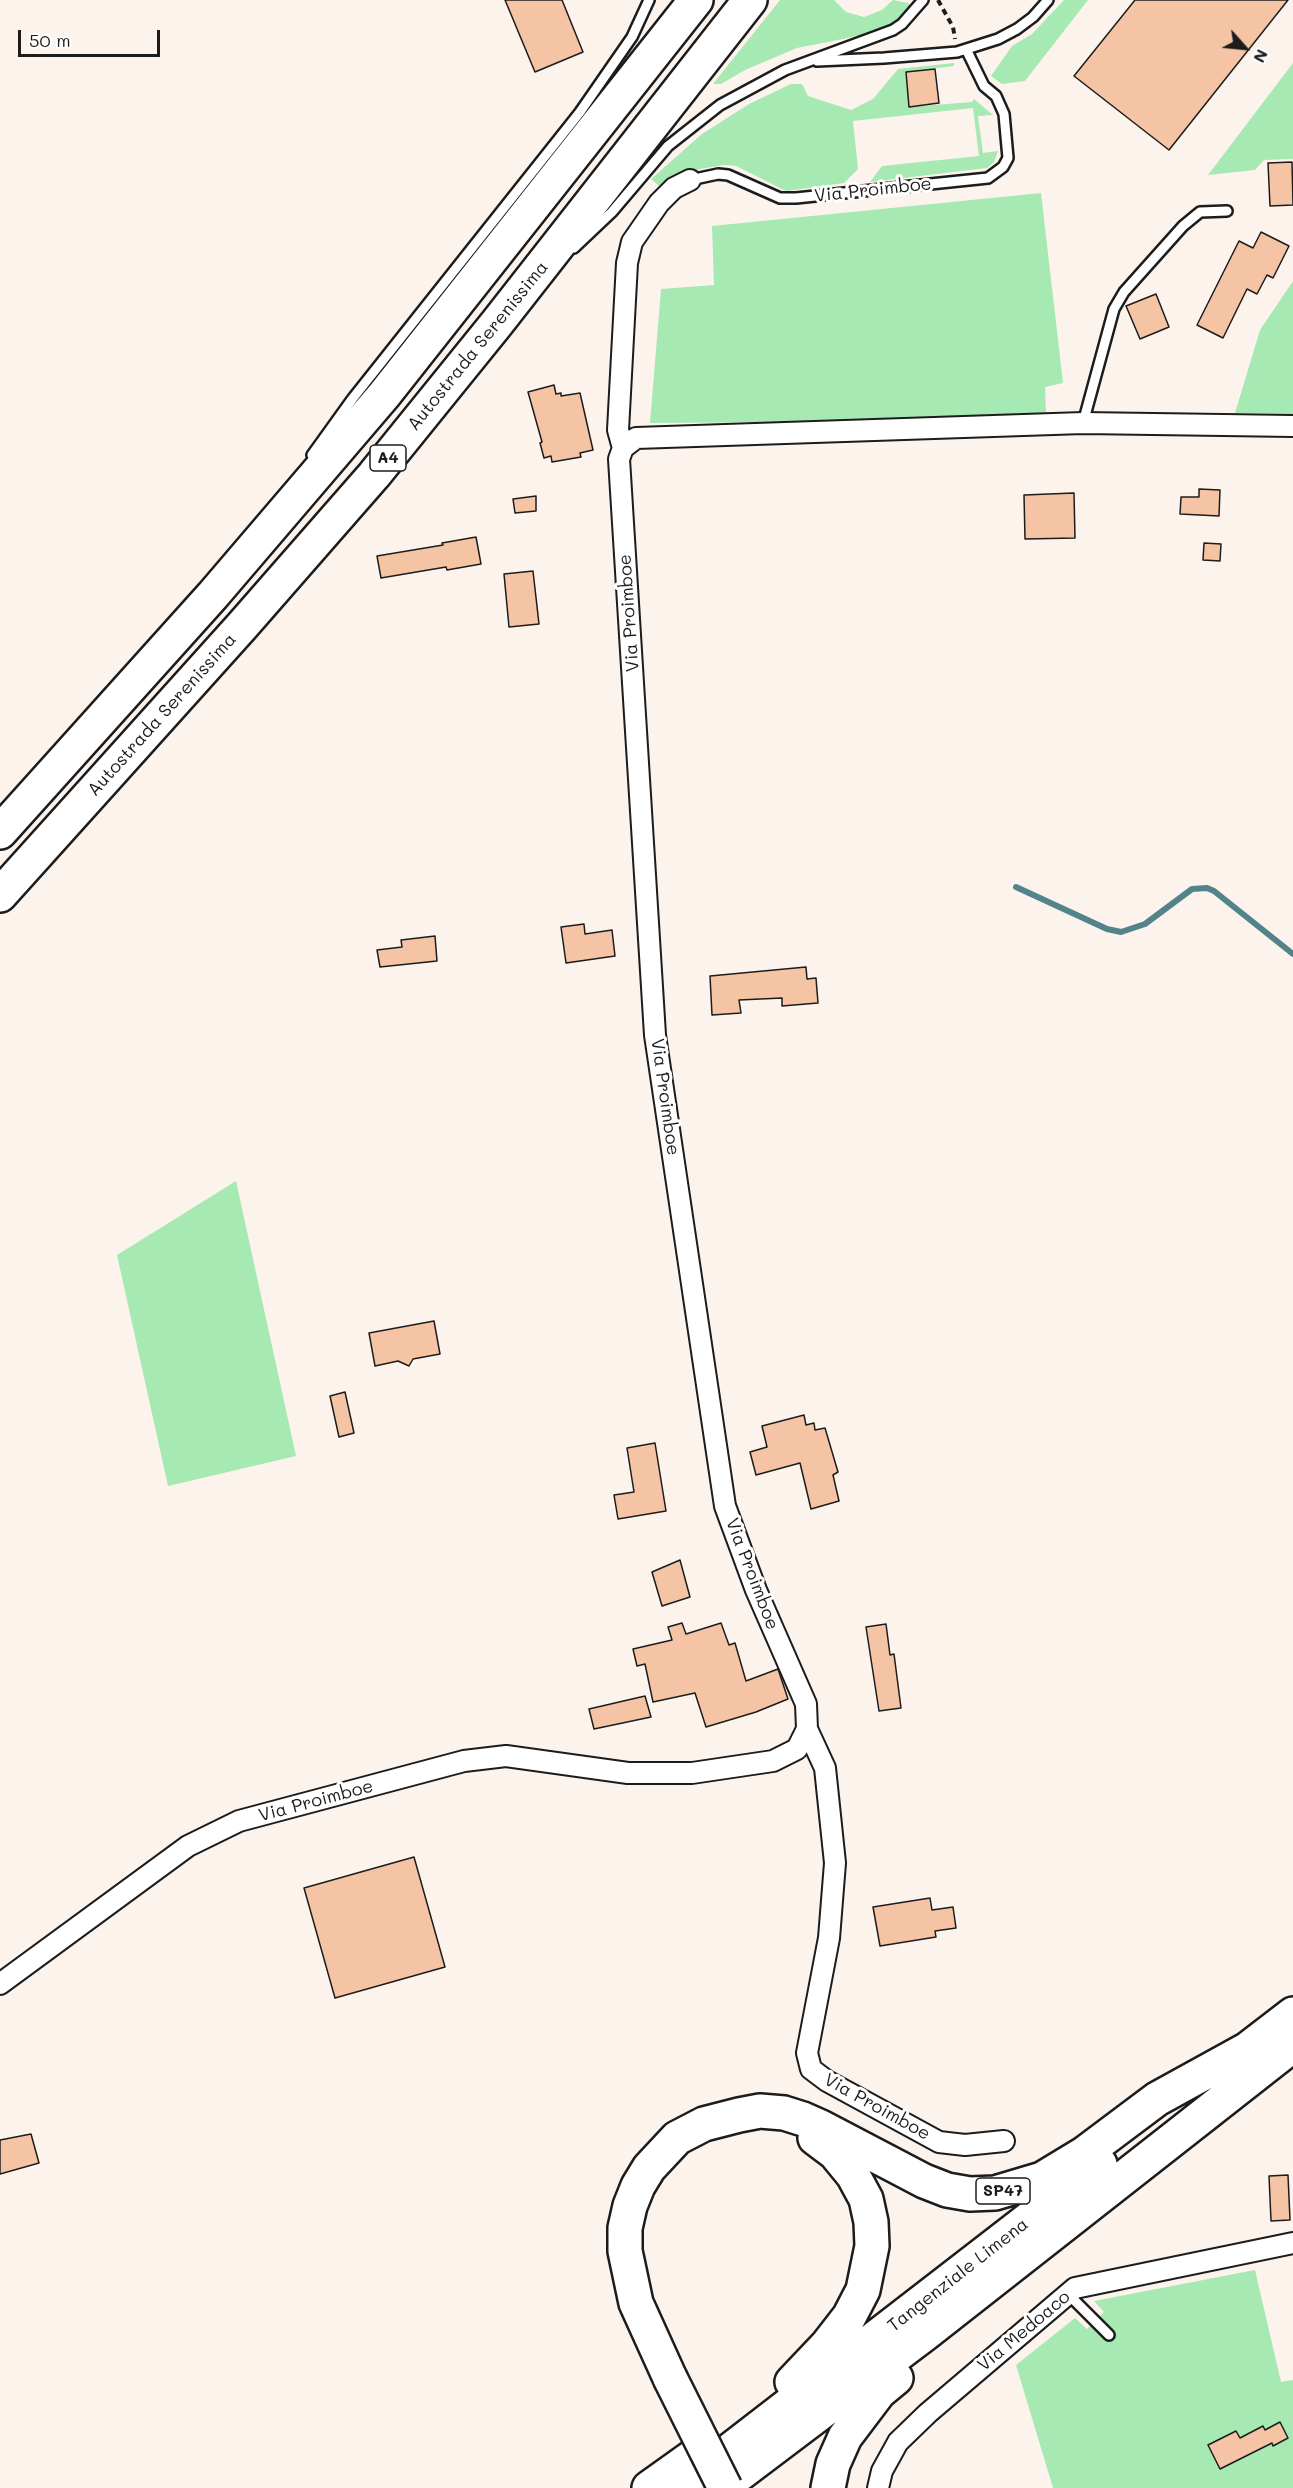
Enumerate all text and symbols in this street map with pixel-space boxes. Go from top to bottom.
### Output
scale bar [21,18,164,56]
north arrow [1215,18,1275,78]
text: 50 m [29,28,71,52]
text: N [1249,46,1274,67]
street label: Via Proimboe [813,173,933,207]
street label: Autostrada Serenissima [403,257,553,435]
road number: A4 [370,445,406,471]
street label: Via Proimboe [614,553,644,673]
street label: Autostrada Serenissima [83,629,241,801]
street label: Via Proimboe [646,1037,684,1157]
street label: Via Proimboe [721,1515,783,1633]
street label: Via Proimboe [256,1775,376,1827]
street label: Via Proimboe [820,2069,934,2145]
road number: SP47 [976,2178,1030,2204]
street label: Tangenziale Limena [883,2213,1033,2337]
street label: Via Medoaco [973,2286,1075,2376]

